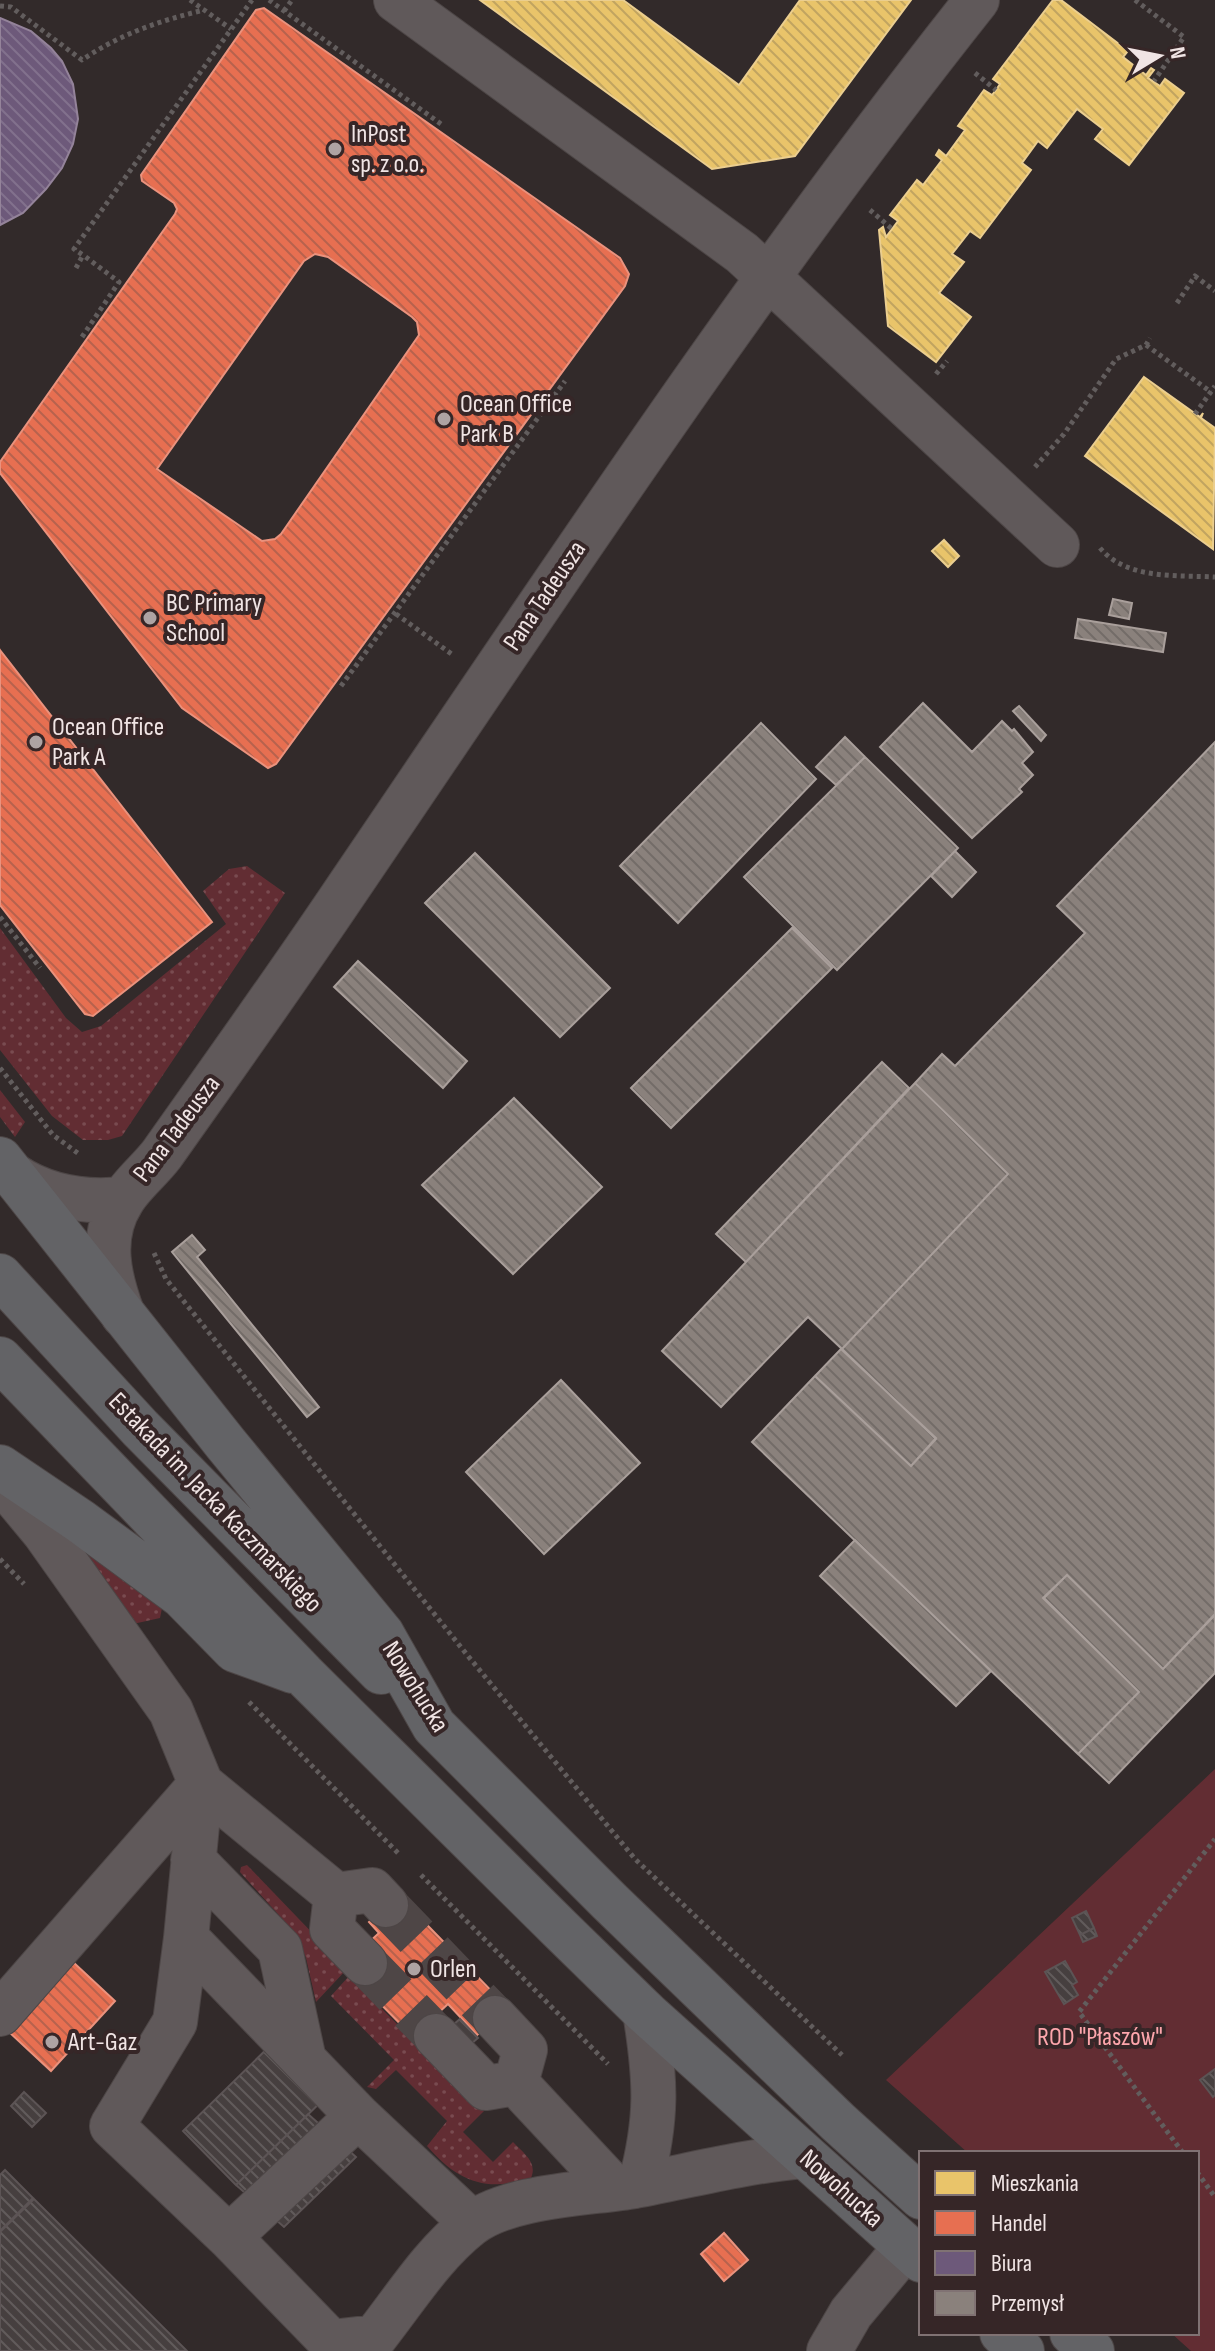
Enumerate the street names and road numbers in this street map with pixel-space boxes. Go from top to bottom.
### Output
street label: Pana Tadeusza [497,535,593,657]
street label: Pana Tadeusza [127,1070,227,1188]
street label: Estakada im. Jacka Kaczmarskiego [102,1387,328,1619]
street label: Nowohucka [375,1636,455,1738]
street label: Nowohucka [793,2144,889,2234]

